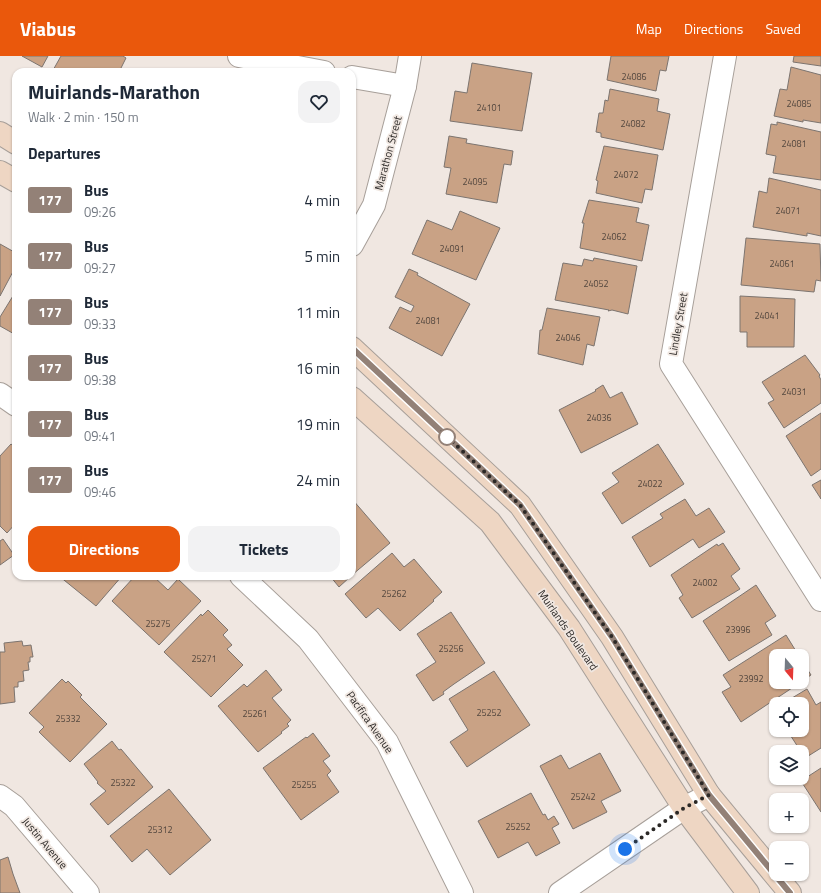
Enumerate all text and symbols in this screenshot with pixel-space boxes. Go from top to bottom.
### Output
text: Viabus [20,14,76,43]
text: Map [636,18,662,39]
text: Directions [684,18,743,39]
text: Saved [765,18,801,39]
house number: 24086 [621,70,647,83]
text: Muirlands-Marathon [28,77,200,106]
button: heart [298,81,340,123]
house number: 24085 [786,97,812,110]
house number: 24101 [476,101,502,114]
text: Walk · 2 min · 150 m [28,107,139,127]
street label: Marathon Street [370,114,406,192]
house number: 24082 [620,117,646,130]
house number: 24081 [781,137,807,150]
text: Departures [28,142,101,165]
house number: 24072 [613,168,639,181]
house number: 24095 [462,175,488,188]
text: Bus [84,179,109,202]
text: 177 [38,189,62,210]
text: 4 min [304,189,340,212]
text: 09:26 [84,202,116,222]
house number: 24071 [775,204,801,217]
house number: 24062 [601,230,627,243]
text: Bus [84,235,109,258]
house number: 24091 [439,242,465,255]
text: 177 [38,245,62,266]
text: 5 min [304,245,340,268]
house number: 24061 [769,257,795,270]
text: 09:27 [84,258,116,278]
house number: 24052 [583,277,609,290]
text: Bus [84,291,109,314]
street label: Lindley Street [665,291,691,357]
text: 177 [38,301,62,322]
text: 11 min [296,301,340,324]
house number: 24041 [754,309,780,322]
text: 09:33 [84,314,116,334]
house number: 24081 [415,314,441,327]
house number: 24046 [555,331,581,344]
text: Bus [84,347,109,370]
text: 177 [38,357,62,378]
text: 16 min [296,357,340,380]
text: 09:38 [84,370,116,390]
house number: 24031 [781,385,807,398]
text: Bus [84,403,109,426]
house number: 24036 [586,411,612,424]
text: 177 [38,413,62,434]
text: 19 min [296,413,340,436]
text: 09:41 [84,426,116,446]
unlabelled marker [438,428,456,446]
text: Bus [84,459,109,482]
text: 177 [38,469,62,490]
text: 24 min [296,469,340,492]
house number: 24022 [637,477,663,490]
text: 09:46 [84,482,116,502]
button: Directions [28,526,180,572]
button: Tickets [188,526,340,572]
house number: 24002 [692,576,718,589]
street label: Muirlands Boulevard [534,586,602,674]
house number: 25262 [381,587,407,600]
house number: 25275 [145,617,171,630]
house number: 23996 [725,623,751,636]
house number: 25256 [438,642,464,655]
north arrow [769,649,809,689]
map controls [769,649,809,881]
house number: 25271 [191,652,217,665]
house number: 23992 [738,672,764,685]
street label: Pacifica Avenue [343,688,398,757]
button: locate [769,697,809,737]
house number: 25252 [476,706,502,719]
house number: 25261 [242,707,268,720]
house number: 25332 [55,712,81,725]
button: layers [769,745,809,785]
house number: 25322 [110,776,136,789]
house number: 25255 [291,778,317,791]
house number: 25242 [570,790,596,803]
button: + [769,793,809,833]
street label: Justin Avenue [19,814,72,873]
house number: 25252 [505,820,531,833]
house number: 25312 [147,823,173,836]
your location [615,839,635,859]
button: − [769,841,809,881]

